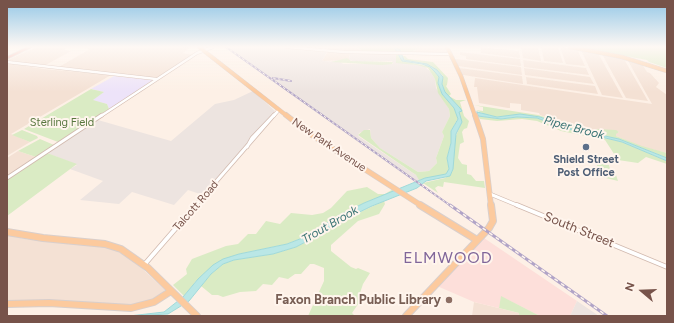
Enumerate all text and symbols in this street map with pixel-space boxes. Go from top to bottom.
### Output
water label: Piper Brook [542,113,606,143]
street label: New Park Avenue [289,115,369,175]
park label: Sterling Field [30,116,94,130]
marker: Shield Street Post Office [581,142,591,152]
place label: Shield Street Post Office [553,153,619,179]
street label: Talcott Road [171,178,221,234]
water label: Trout Brook [299,203,361,247]
street label: South Street [542,209,616,251]
district label: ELMWOOD [403,248,493,268]
north arrow [622,271,662,311]
text: N [623,281,638,293]
place label: Faxon Branch Public Library [275,292,441,308]
marker: Faxon Branch Public Library [444,295,454,305]

